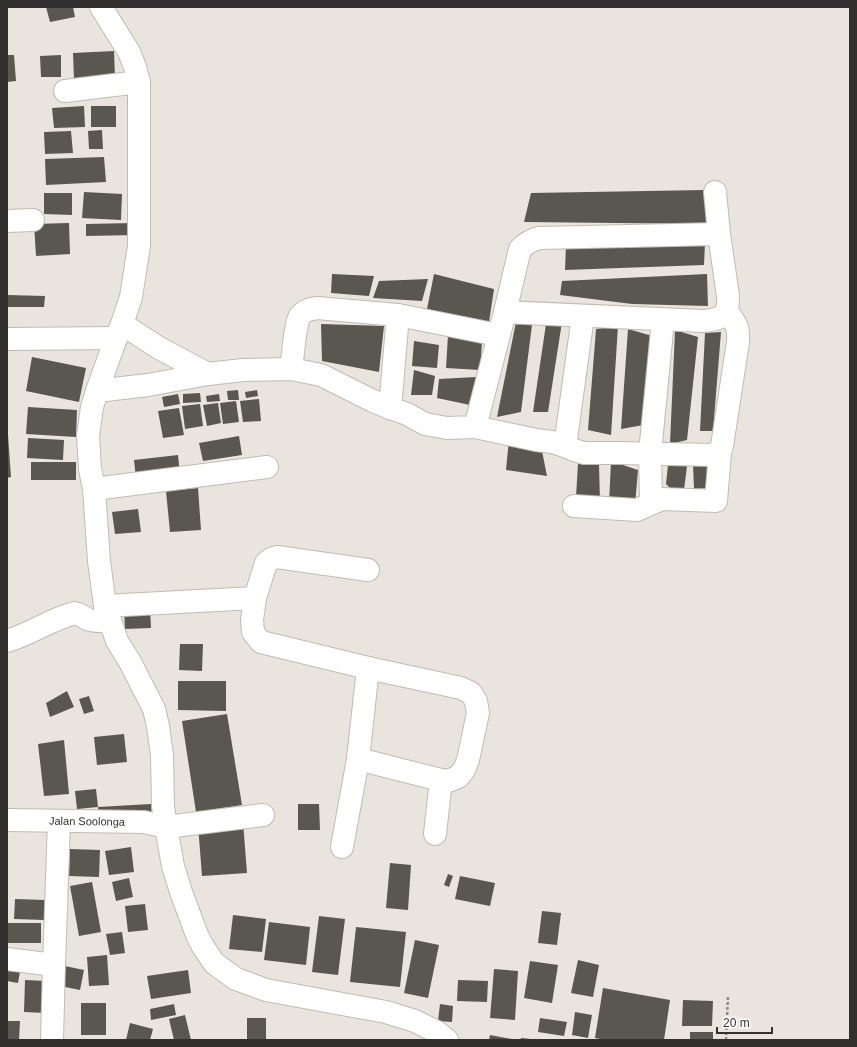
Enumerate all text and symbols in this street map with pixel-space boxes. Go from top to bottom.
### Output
street label: Jalan Soolonga [49,815,126,828]
scale bar [717,1009,772,1035]
text: 20 m [723,1016,750,1030]

